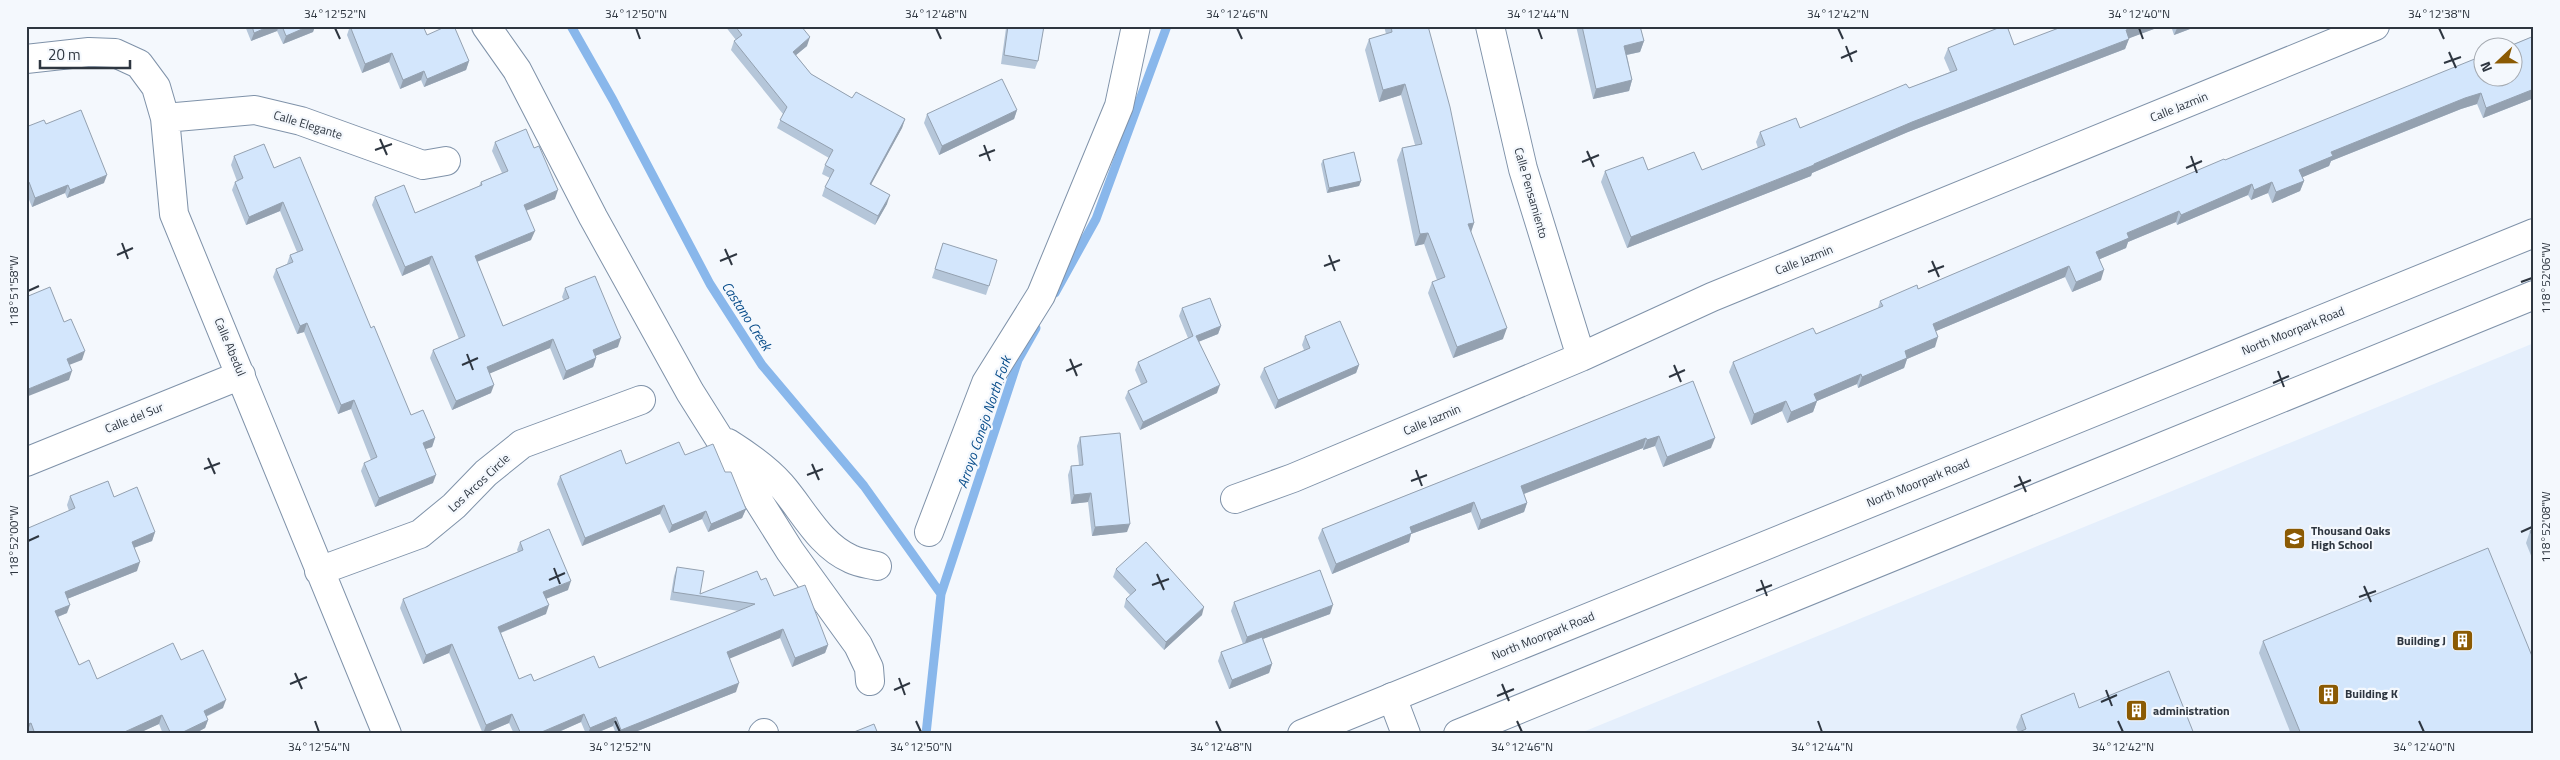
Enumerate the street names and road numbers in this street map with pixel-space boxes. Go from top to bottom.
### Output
street label: Calle Jazmin [2147,86,2211,127]
street label: Calle Elegante [271,105,345,144]
street label: Calle Pensamiento [1509,145,1554,240]
street label: Calle Jazmin [1772,239,1836,280]
street label: North Moorpark Road [2238,301,2347,360]
street label: Calle Abedul [210,315,251,379]
street label: Calle del Sur [102,397,166,438]
street label: Calle Jazmin [1400,399,1464,440]
street label: Los Arcos Circle [444,449,514,516]
street label: North Moorpark Road [1863,453,1972,512]
street label: North Moorpark Road [1488,606,1597,665]

